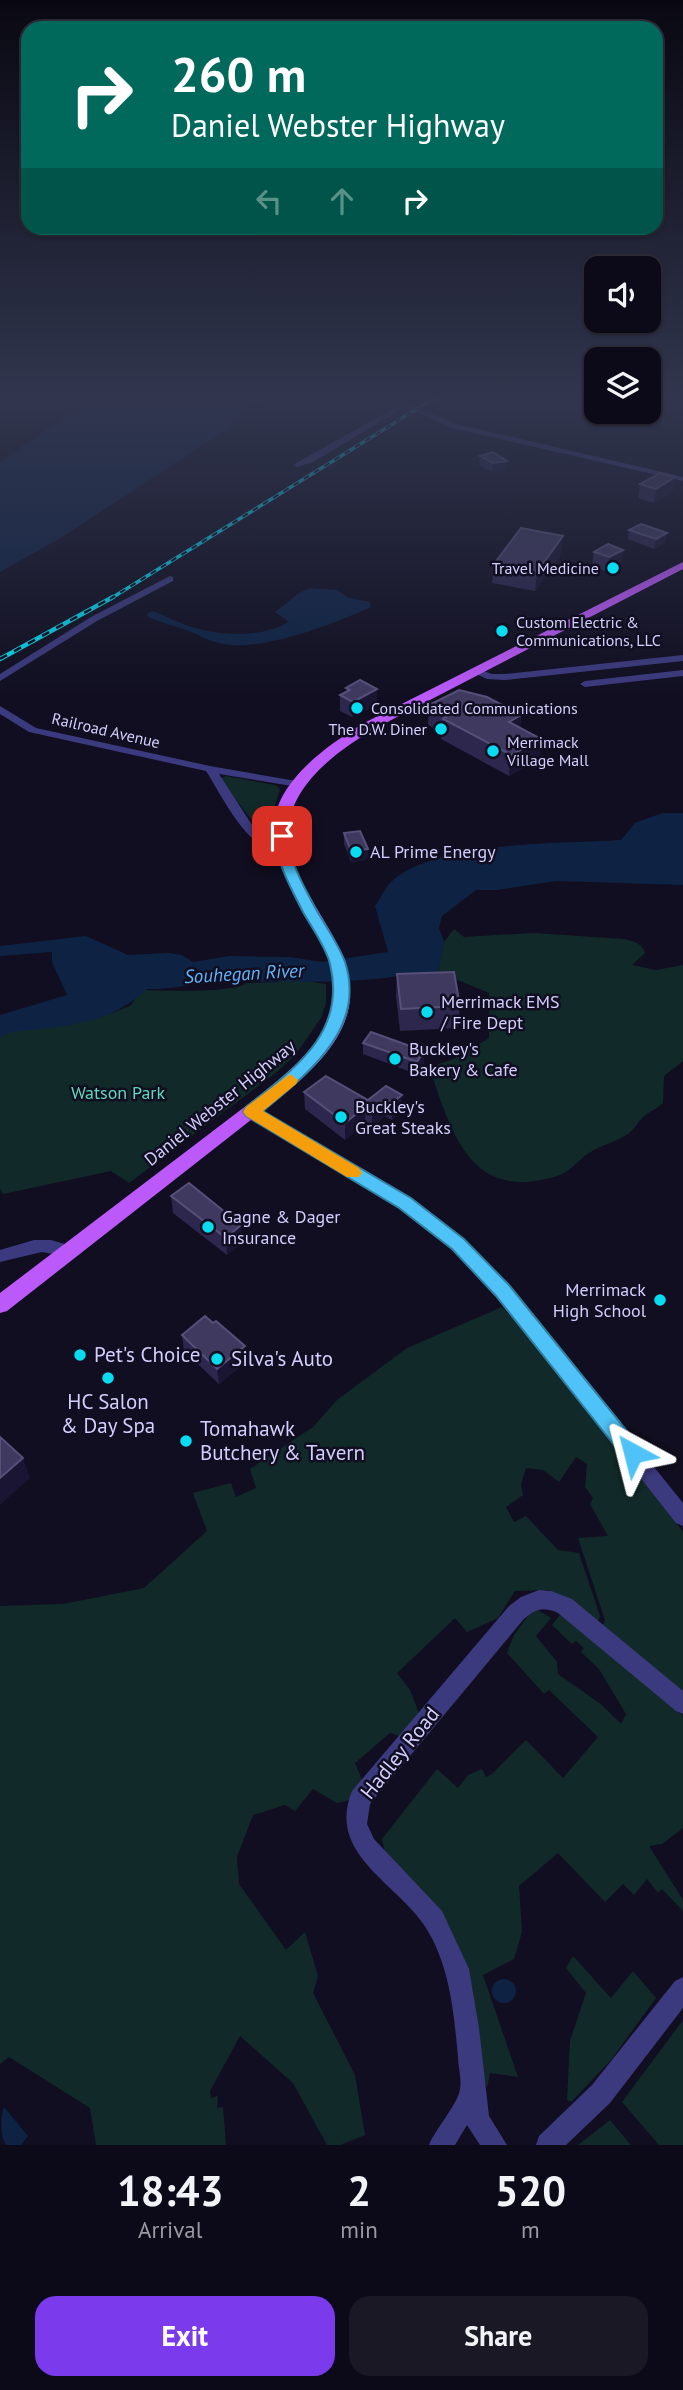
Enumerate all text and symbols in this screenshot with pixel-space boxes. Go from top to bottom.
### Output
text: 260 m [171,42,306,106]
icon: right [56,49,147,140]
text: Daniel Webster Highway [171,104,505,146]
icon: left [250,182,288,220]
icon: ahead [323,182,361,220]
icon: right [396,182,434,220]
map controls [584,256,661,424]
button: sound [584,256,661,333]
button: layers [584,347,661,424]
place label: Travel Medicine [492,558,599,578]
marker: Travel Medicine [605,560,621,576]
place label: Custom Electric & Communications, LLC [516,612,661,650]
marker: Custom Electric & Communications, LLC [494,623,510,639]
place label: Consolidated Communications [371,698,578,718]
marker: Consolidated Communications [349,700,365,716]
street label: Railroad Avenue [50,708,162,752]
place label: The D.W. Diner [328,719,428,739]
marker: The D.W. Diner [433,721,449,737]
place label: Merrimack Village Mall [506,732,589,770]
marker: Merrimack Village Mall [485,743,501,759]
pin [252,806,312,866]
icon: arrive [263,817,301,855]
place label: AL Prime Energy [370,840,496,863]
marker: AL Prime Energy [348,844,364,860]
water label: Souhegan River [183,958,306,988]
place label: Merrimack EMS / Fire Dept [440,990,559,1034]
marker: Merrimack EMS / Fire Dept [419,1004,435,1020]
street label: Daniel Webster Highway [139,1034,300,1171]
place label: Buckley's Bakery & Cafe [409,1037,518,1081]
marker: Buckley's Bakery & Cafe [387,1051,403,1067]
park label: Watson Park [71,1081,165,1104]
place label: Buckley's Great Steaks [355,1095,451,1139]
marker: Buckley's Great Steaks [333,1109,349,1125]
place label: Gagne & Dager Insurance [222,1205,341,1249]
marker: Gagne & Dager Insurance [200,1219,216,1235]
place label: Merrimack High School [553,1278,647,1322]
marker: Merrimack High School [652,1292,668,1308]
place label: Pet's Choice [94,1341,201,1368]
place label: Silva's Auto [231,1345,333,1372]
marker: Pet's Choice [72,1347,88,1363]
marker: Silva's Auto [209,1351,225,1367]
marker: HC Salon & Day Spa [100,1370,116,1386]
place label: HC Salon & Day Spa [61,1388,155,1439]
place label: Tomahawk Butchery & Tavern [200,1415,365,1466]
position arrow [596,1416,670,1490]
marker: Tomahawk Butchery & Tavern [178,1433,194,1449]
street label: Hadley Road [354,1701,445,1804]
text: 18:43 [117,2163,223,2218]
text: 2 [347,2163,371,2218]
text: 520 [495,2163,566,2218]
text: Arrival [138,2215,202,2244]
text: min [340,2215,378,2244]
text: m [521,2215,540,2244]
button: Exit [35,2296,335,2376]
button: Share [349,2296,648,2376]

